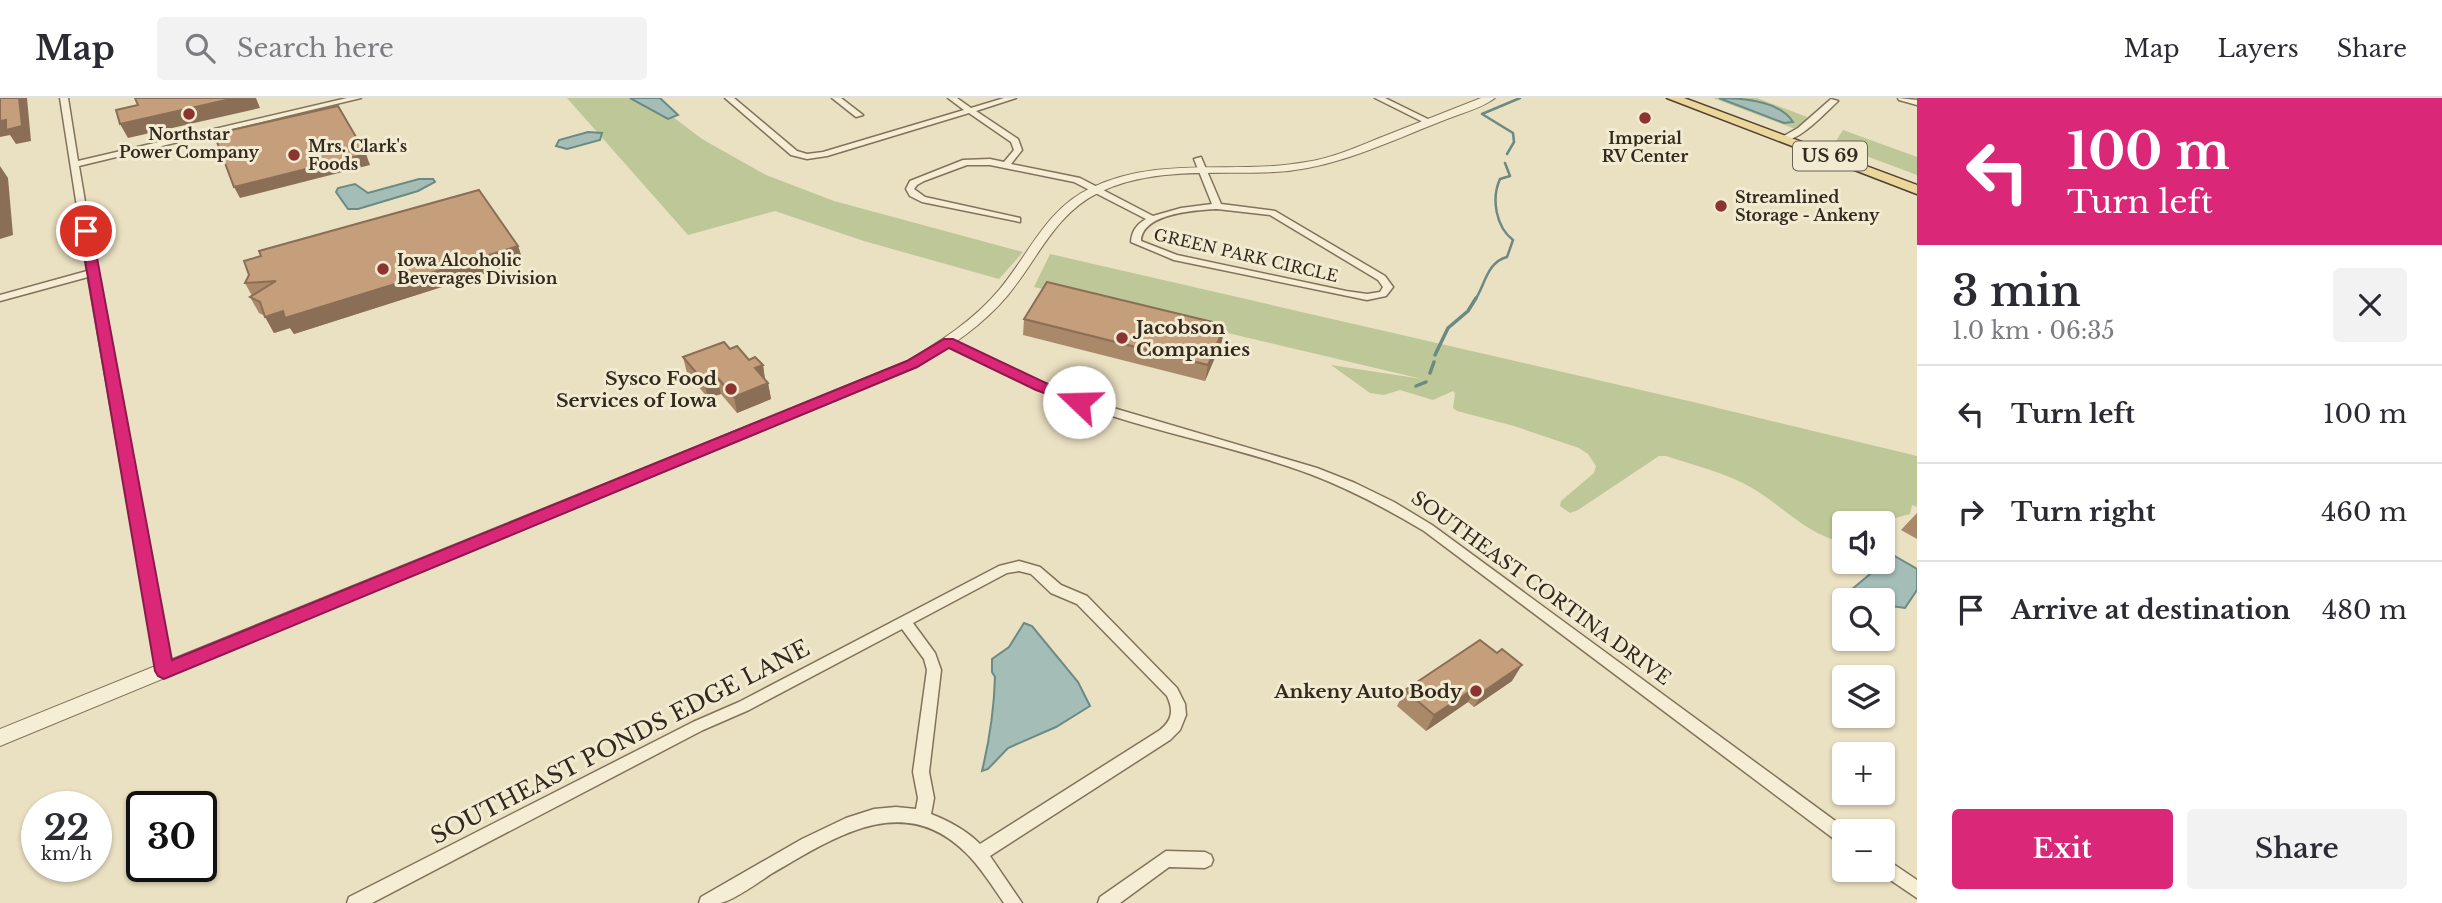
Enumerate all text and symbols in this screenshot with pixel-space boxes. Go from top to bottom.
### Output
search box [157,17,647,80]
text: Map [35,28,115,69]
icon: search [181,29,219,67]
text: Search here [237,32,394,64]
text: Map [2124,34,2180,63]
text: Layers [2218,34,2299,63]
text: Share [2337,34,2407,63]
marker: Northstar Power Company [181,106,197,122]
marker: Imperial RV Center [1637,110,1653,126]
text: 100 m [2067,121,2230,182]
place label: Northstar Power Company [119,124,260,162]
icon: left [1952,126,2043,217]
place label: Imperial RV Center [1602,128,1688,166]
place label: Mrs. Clark's Foods [308,136,407,174]
road number: US 69 [1793,142,1867,170]
marker: Mrs. Clark's Foods [286,147,302,163]
text: Turn left [2067,182,2213,222]
place label: Streamlined Storage - Ankeny [1735,187,1880,225]
marker: Streamlined Storage - Ankeny [1713,198,1729,214]
pin [56,201,116,261]
icon: arrive [67,212,105,250]
street label: GREEN PARK CIRCLE [1152,224,1340,286]
place label: Iowa Alcoholic Beverages Division [397,250,558,288]
marker: Iowa Alcoholic Beverages Division [375,261,391,277]
text: 3 min [1952,265,2081,317]
button: close [2333,268,2407,342]
place label: Jacobson Companies [1132,316,1250,361]
text: 1.0 km · 06:35 [1952,317,2115,345]
marker: Jacobson Companies [1114,330,1130,346]
position arrow [1042,365,1116,439]
place label: Sysco Food Services of Iowa [556,367,717,412]
marker: Sysco Food Services of Iowa [723,381,739,397]
icon: left [1952,395,1990,433]
text: Turn left [2011,398,2135,430]
text: 100 m [2323,398,2407,430]
street label: SOUTHEAST CORTINA DRIVE [1407,486,1675,690]
icon: right [1952,493,1990,531]
text: Turn right [2011,496,2156,528]
text: 460 m [2321,496,2407,528]
map controls [1832,511,1895,882]
button: sound [1832,511,1895,574]
button: search [1832,588,1895,651]
icon: arrive [1952,591,1990,629]
text: Arrive at destination [2011,594,2291,626]
text: 480 m [2322,594,2407,626]
street label: SOUTHEAST PONDS EDGE LANE [426,634,814,850]
button: layers [1832,665,1895,728]
place label: Ankeny Auto Body [1273,680,1463,703]
marker: Ankeny Auto Body [1468,683,1484,699]
button: + [1832,742,1895,805]
speed limit sign: 30 [126,791,217,882]
text: 22 [44,806,89,849]
button: Exit [1952,809,2173,889]
button: Share [2187,809,2407,889]
button: − [1832,819,1895,882]
text: km/h [41,843,92,865]

